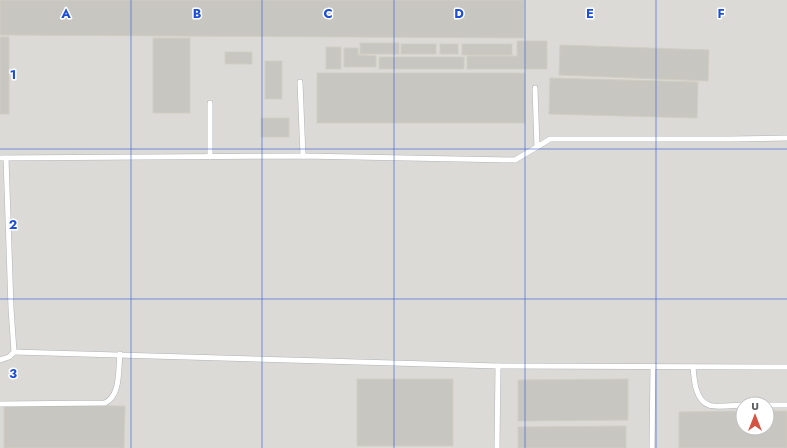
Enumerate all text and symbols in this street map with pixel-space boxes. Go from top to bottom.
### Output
text: A [60,4,71,23]
text: B [193,4,202,23]
text: C [323,4,333,23]
text: D [454,4,464,23]
text: E [586,4,594,23]
text: F [717,4,725,23]
text: 1 [10,65,16,84]
text: 2 [9,215,17,234]
text: 3 [9,364,17,383]
north arrow [735,396,775,436]
text: U [751,398,759,414]

